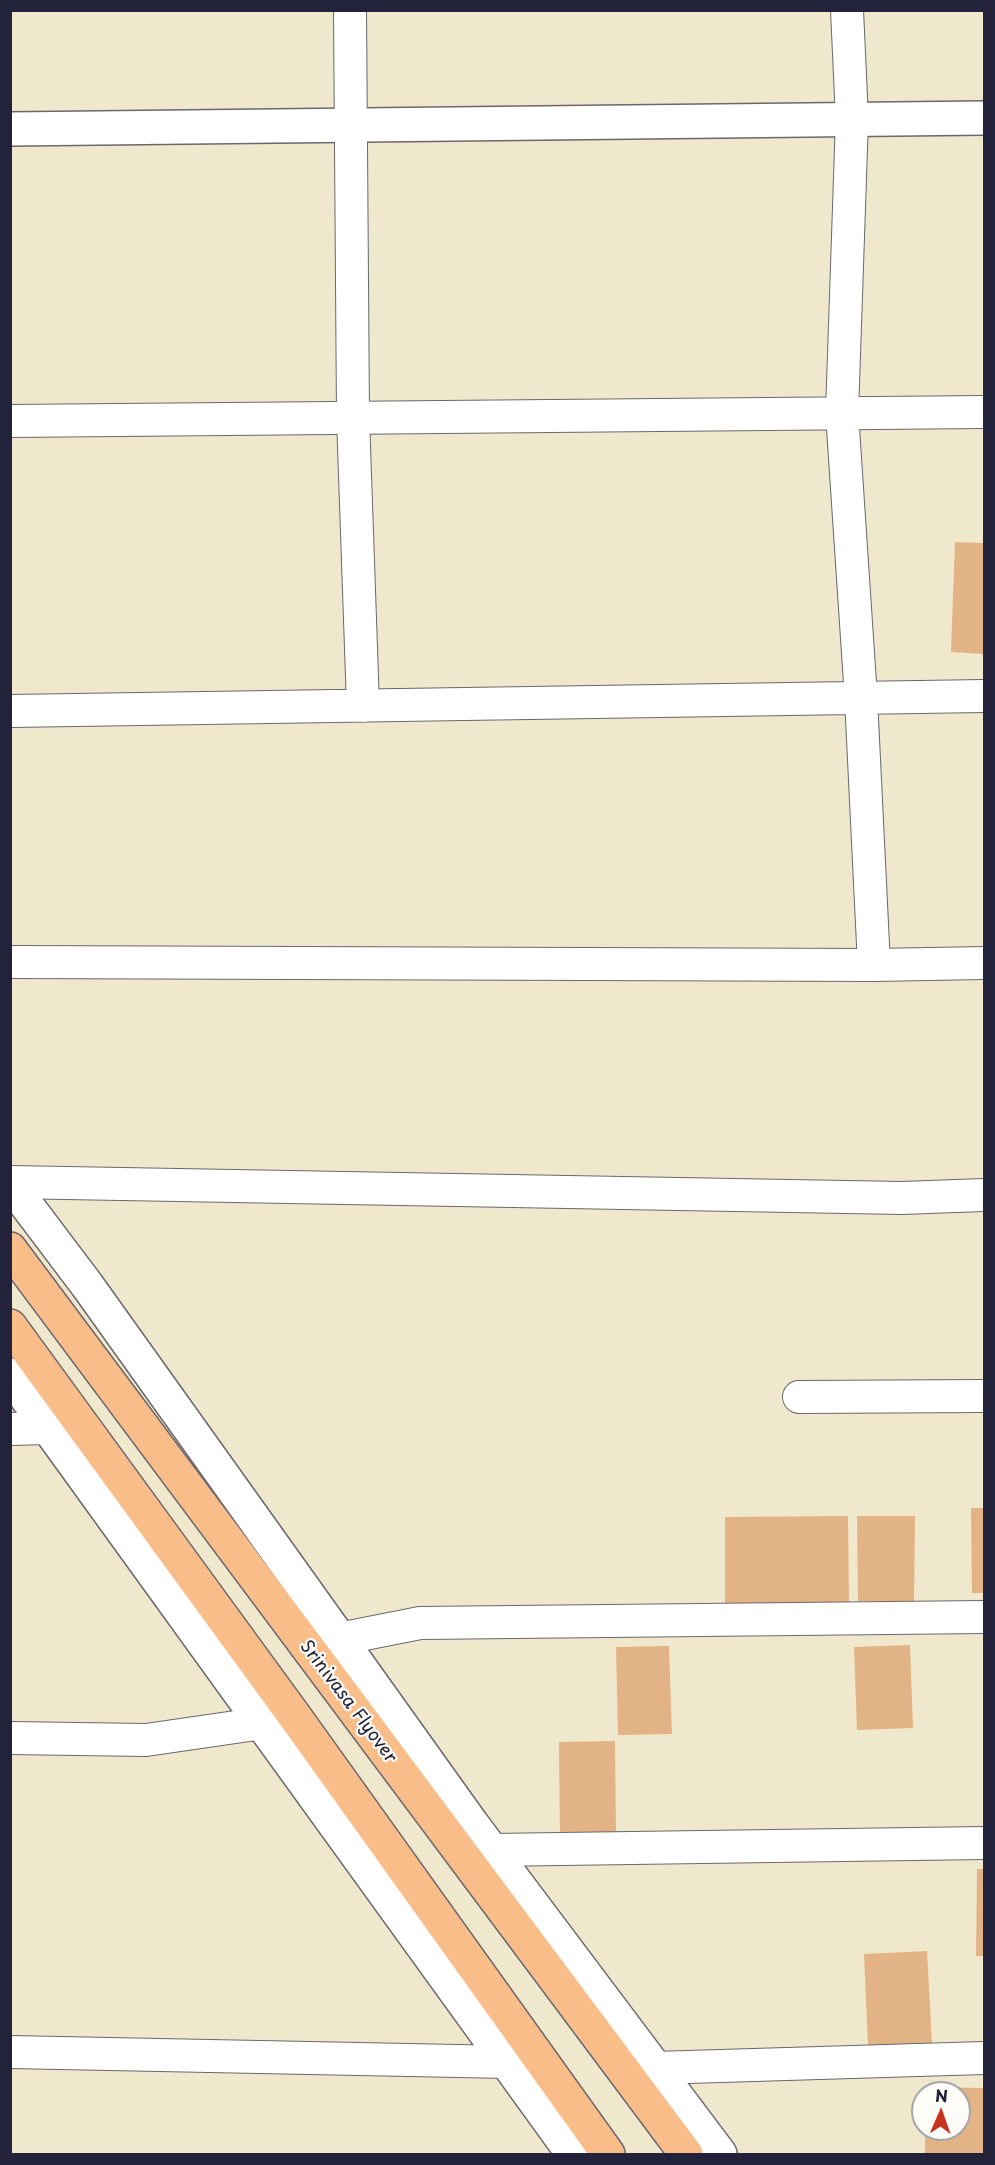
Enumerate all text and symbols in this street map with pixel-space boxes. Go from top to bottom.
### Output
street label: Srinivasa Flyover [295,1636,401,1768]
north arrow [911,2081,971,2141]
text: N [935,2083,948,2107]

